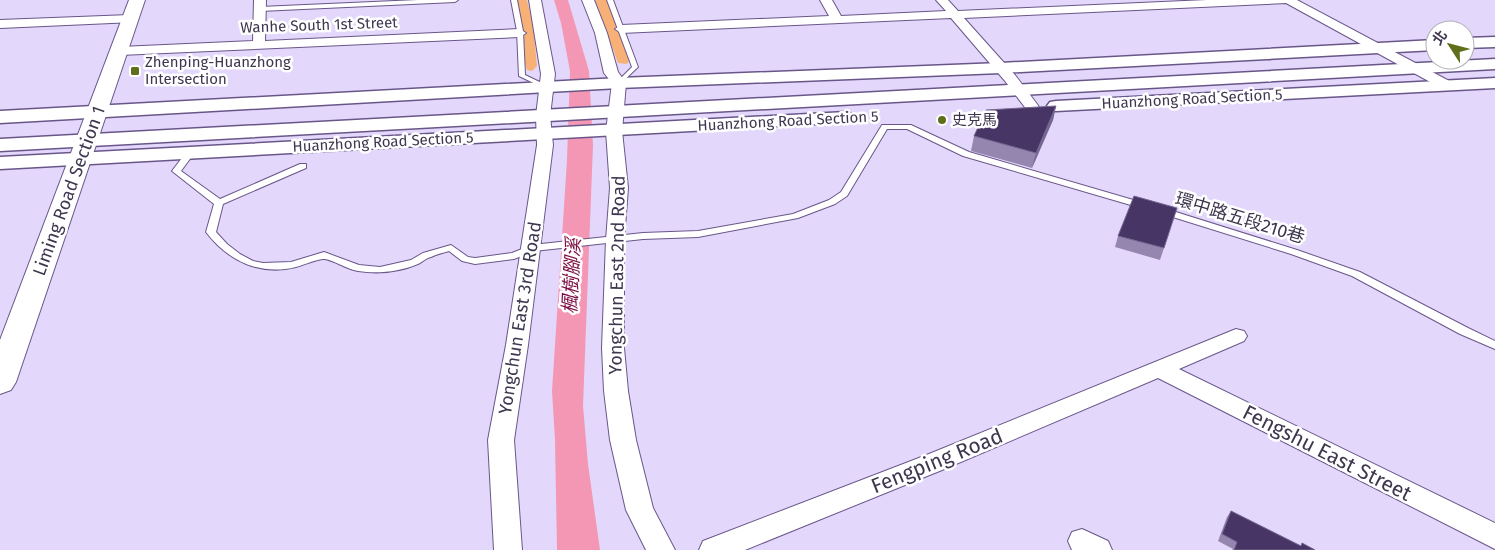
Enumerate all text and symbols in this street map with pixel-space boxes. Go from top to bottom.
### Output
street label: Wanhe South 1st Street [240,13,398,37]
north arrow [1425,20,1475,70]
text: 北 [1429,27,1451,48]
place label: Zhenping-Huanzhong Intersection [145,53,291,88]
marker: Zhenping-Huanzhong Intersection [129,65,141,77]
street label: Huanzhong Road Section 5 [1101,85,1283,113]
street label: Liming Road Section 1 [28,103,110,279]
street label: Huanzhong Road Section 5 [697,107,879,135]
place label: 史克馬 [952,111,997,129]
marker: 史克馬 [936,114,948,126]
street label: Huanzhong Road Section 5 [292,128,474,156]
street label: Yongchun East 2nd Road [604,175,630,375]
street label: 環中路五段210巷 [1173,188,1307,248]
street label: Yongchun East 3rd Road [494,220,546,416]
water label: 楓樹腳溪 [558,234,585,315]
street label: Fengshu East Street [1238,399,1416,507]
street label: Fengping Road [867,423,1007,499]

